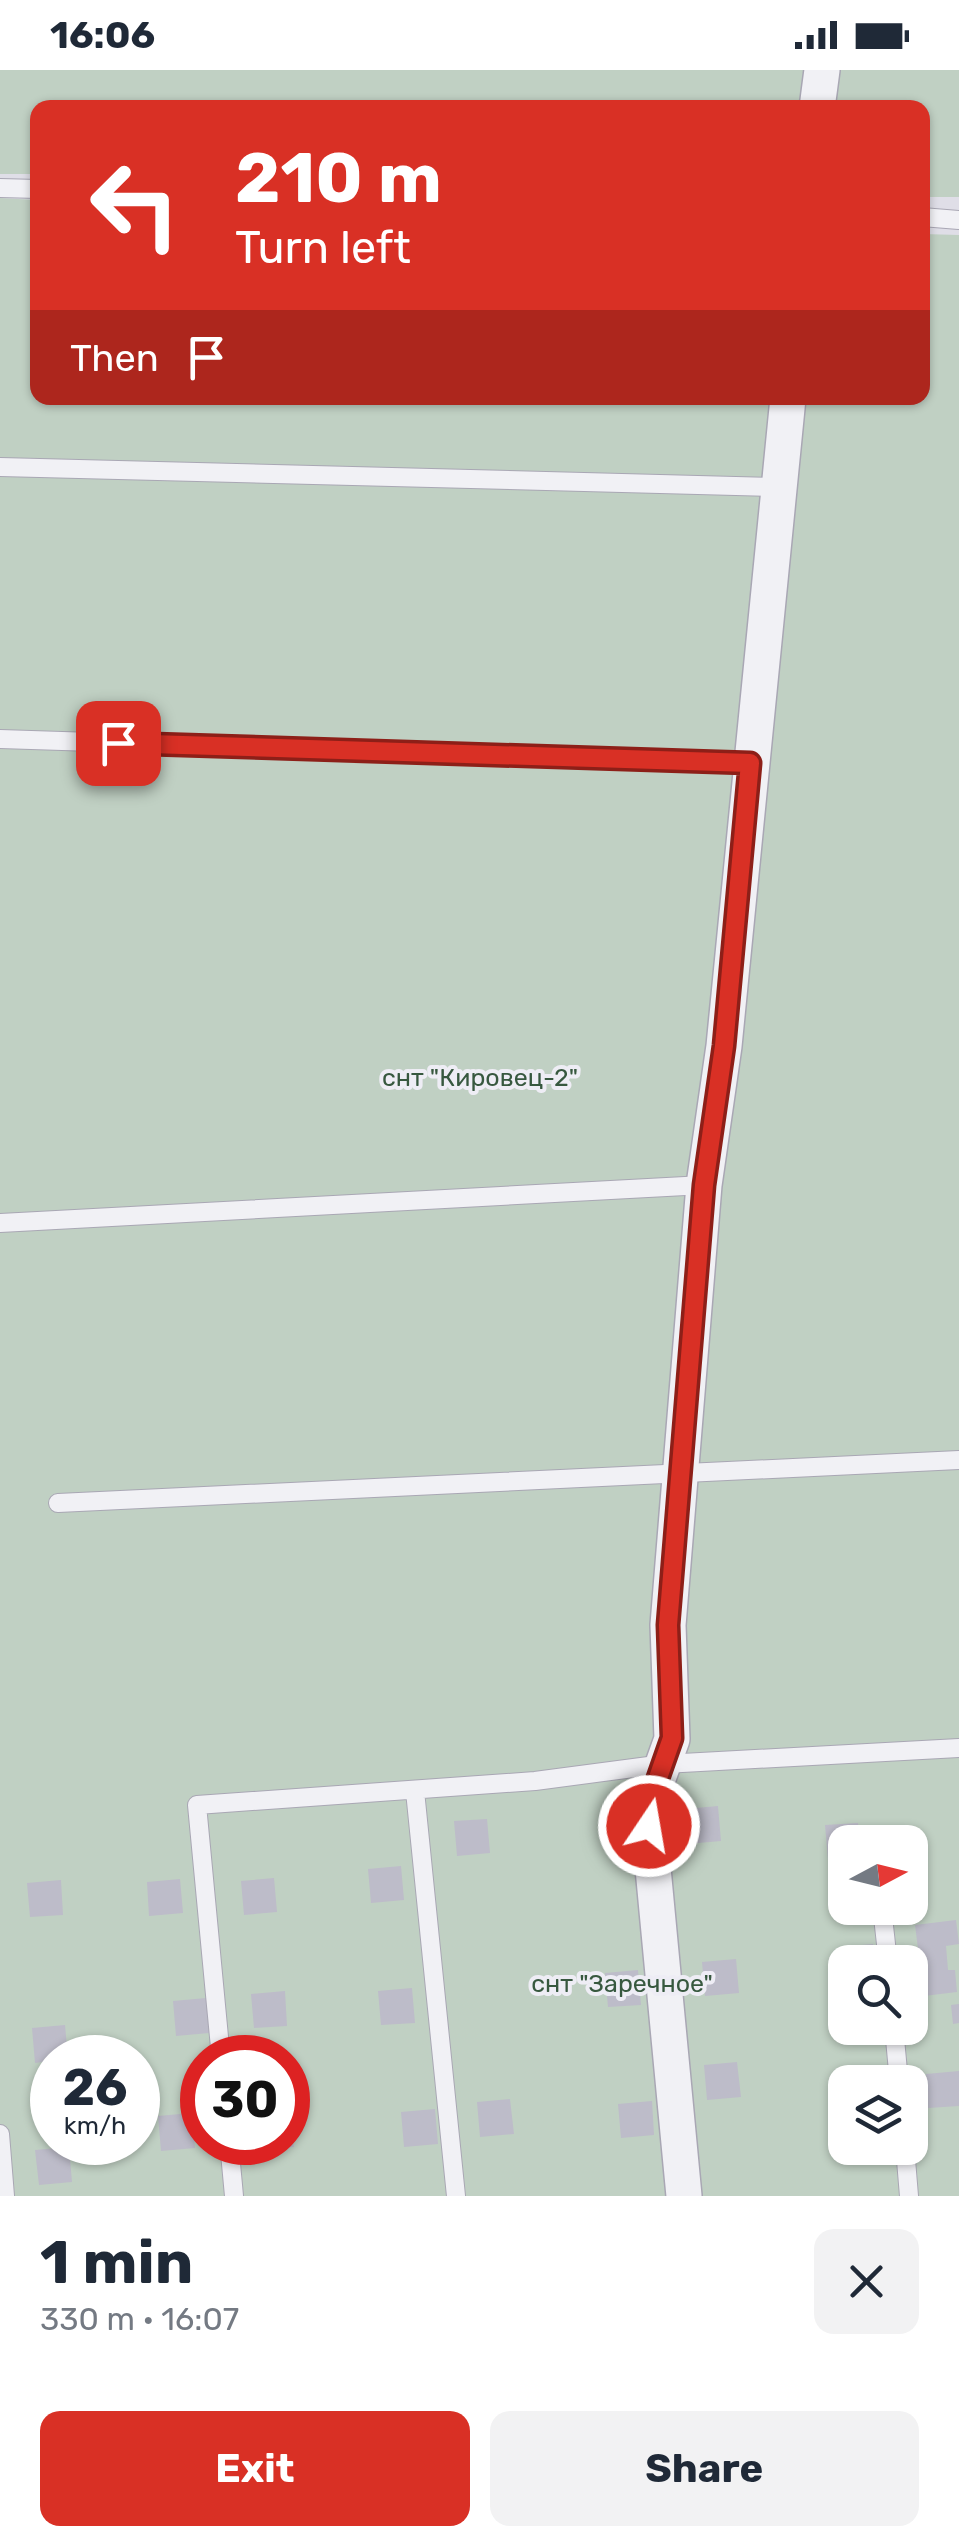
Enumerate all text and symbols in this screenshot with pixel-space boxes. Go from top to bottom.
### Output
text: 16:06 [50,12,155,58]
text: 210 m [235,137,442,220]
icon: left [70,140,200,270]
text: Turn left [235,221,411,274]
icon: arrive [179,330,234,385]
text: Then [70,335,159,381]
pin [76,701,161,786]
icon: arrive [91,716,146,771]
park label: снт "Кировец-2" [382,1063,578,1092]
position arrow [597,1774,701,1878]
north arrow [828,1825,928,1925]
map controls [828,1825,928,2165]
button: search [828,1945,928,2045]
park label: снт "Заречное" [531,1969,713,1998]
speed limit sign: 30 [180,2035,310,2165]
text: 26 [62,2058,128,2118]
button: layers [828,2065,928,2165]
text: km/h [64,2111,126,2140]
text: 1 min [40,2227,193,2298]
button: close [814,2229,919,2334]
text: 330 m · 16:07 [40,2300,239,2338]
button: Exit [40,2411,470,2526]
button: Share [490,2411,919,2526]

